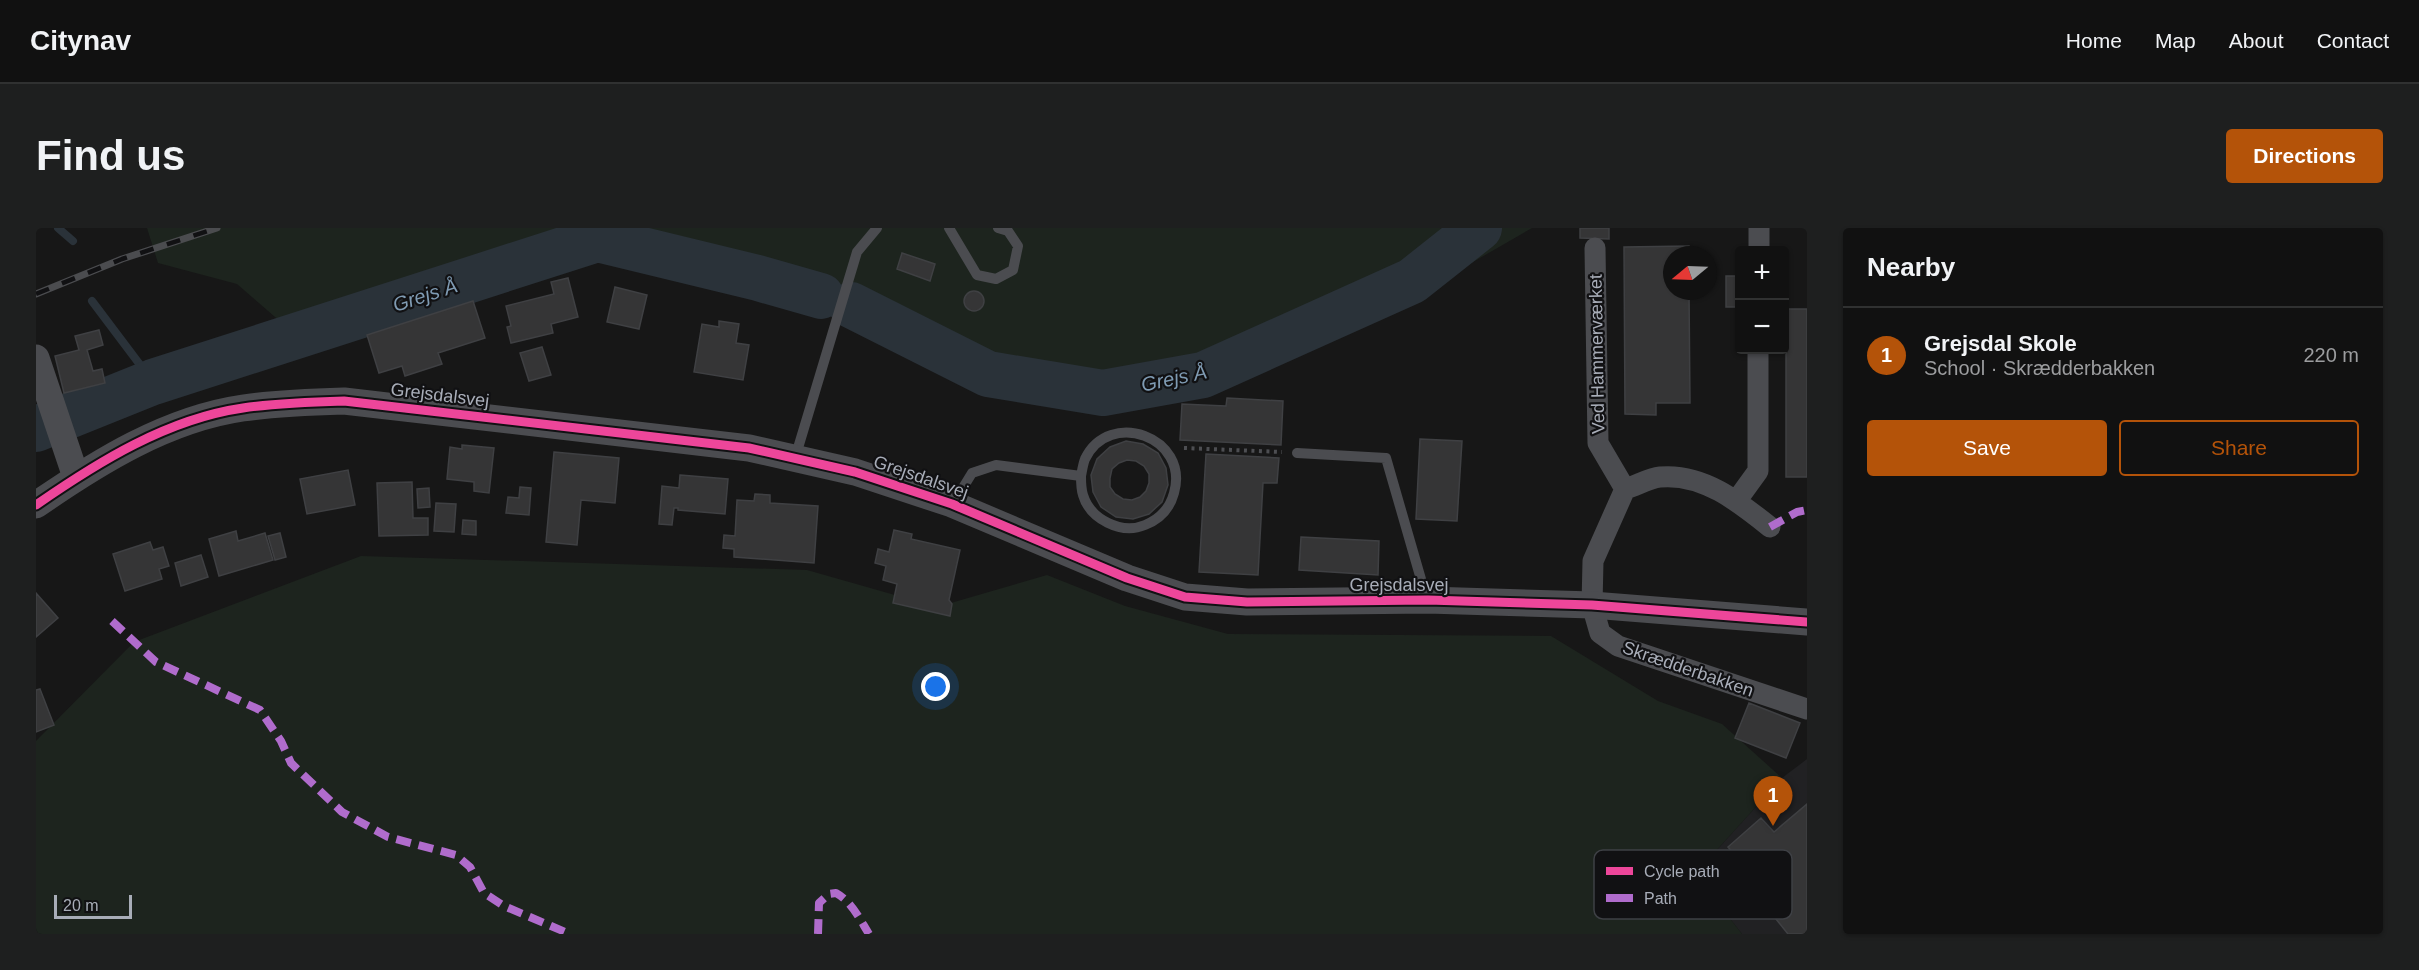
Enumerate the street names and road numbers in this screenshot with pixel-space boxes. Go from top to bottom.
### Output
street label: Ved Hammerværket [1586,274,1608,434]
street label: Grejsdalsvej [390,379,490,411]
street label: Grejsdalsvej [871,451,971,503]
street label: Grejsdalsvej [1349,575,1449,595]
street label: Skrædderbakken [1620,637,1756,701]

